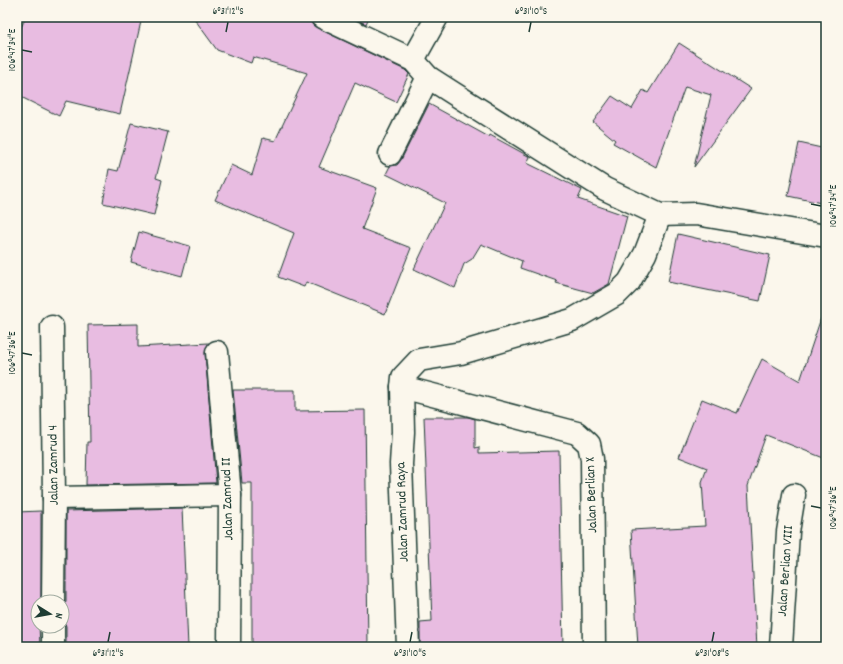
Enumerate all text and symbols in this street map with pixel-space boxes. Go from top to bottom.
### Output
text: 6°31'12"S [212,5,244,19]
text: 6°31'10"S [515,5,547,19]
text: 106°47'34"E [6,28,20,71]
text: 106°47'34"E [827,184,841,227]
text: 106°47'36"E [6,331,20,375]
street label: Jalan Zamrud 4 [43,425,65,505]
street label: Jalan Zamrud II [217,456,239,541]
street label: Jalan Berlian X [581,456,603,533]
street label: Jalan Zamrud Raya [391,461,415,562]
text: 106°47'36"E [827,486,841,530]
street label: Jalan Berlian VIII [773,524,799,617]
north arrow [30,594,70,634]
text: N [49,611,66,620]
text: 6°31'12"S [92,647,124,661]
text: 6°31'10"S [394,647,426,661]
text: 6°31'08"S [695,647,729,661]

